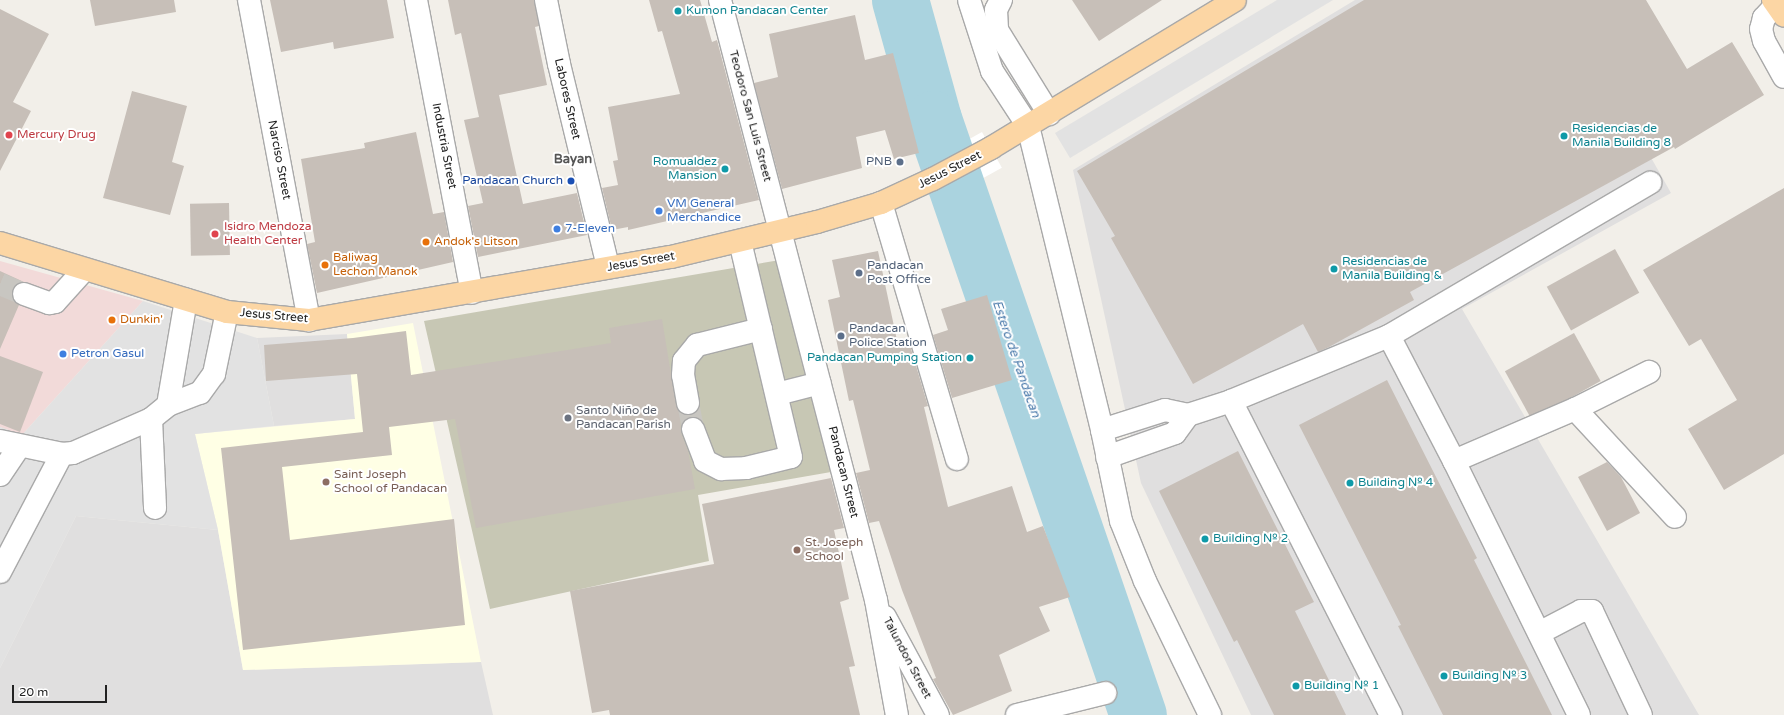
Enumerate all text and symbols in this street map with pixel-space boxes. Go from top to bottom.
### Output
place label: Kumon Pandacan Center [686,4,828,18]
marker: Kumon Pandacan Center [673,6,683,16]
street label: Teodoro San Luis Street [726,49,774,183]
street label: Labores Street [551,57,583,141]
street label: Industria Street [429,102,459,190]
street label: Narciso Street [264,119,294,201]
place label: Residencias de Manila Building 8 [1572,122,1671,150]
place label: Mercury Drug [17,128,96,142]
marker: Mercury Drug [4,130,14,140]
marker: Residencias de Manila Building 8 [1559,131,1569,141]
street label: Jesus Street [916,148,984,192]
district label: Bayan [554,151,592,167]
place label: Romualdez Mansion [653,155,717,183]
place label: PNB [866,155,892,169]
marker: PNB [895,157,905,167]
marker: Romualdez Mansion [720,164,730,174]
place label: Pandacan Church [462,174,563,188]
marker: Pandacan Church [566,176,576,186]
place label: VM General Merchandice [667,197,741,225]
marker: VM General Merchandice [654,206,664,216]
place label: Isidro Mendoza Health Center [224,220,312,248]
place label: 7-Eleven [565,222,615,236]
marker: 7-Eleven [552,224,562,234]
marker: Isidro Mendoza Health Center [209,228,221,240]
place label: Andok's Litson [434,235,518,249]
marker: Andok's Litson [421,237,431,247]
street label: Jesus Street [606,249,676,275]
place label: Baliwag Lechon Manok [333,251,418,279]
place label: Residencias de Manila Building & [1342,255,1442,283]
place label: Pandacan Post Office [867,259,931,287]
marker: Baliwag Lechon Manok [320,260,330,270]
marker: Residencias de Manila Building & [1329,264,1339,274]
marker: Pandacan Post Office [854,268,864,278]
water label: Estero de Pandacan [989,298,1043,420]
street label: Jesus Street [239,306,309,326]
place label: Dunkin' [120,313,163,327]
marker: Dunkin' [107,315,117,325]
place label: Pandacan Police Station [849,322,927,350]
marker: Pandacan Police Station [836,331,846,341]
place label: Petron Gasul [71,347,144,361]
marker: Petron Gasul [58,349,68,359]
place label: Pandacan Pumping Station [807,351,962,365]
marker: Pandacan Pumping Station [965,353,975,363]
place label: Santo Niño de Pandacan Parish [576,404,671,432]
marker: Santo Niño de Pandacan Parish [563,413,573,423]
street label: Pandacan Street [825,425,861,519]
place label: Saint Joseph School of Pandacan [334,468,447,496]
place label: Building № 4 [1358,476,1433,490]
marker: Saint Joseph School of Pandacan [321,477,331,487]
marker: Building № 4 [1345,478,1355,488]
place label: Building № 2 [1213,532,1288,546]
marker: Building № 2 [1200,534,1210,544]
place label: St. Joseph School [805,536,863,564]
marker: St. Joseph School [792,545,802,555]
street label: Talundon Street [879,615,935,701]
place label: Building № 3 [1452,669,1527,683]
marker: Building № 3 [1439,671,1449,681]
scale bar [14,677,109,703]
place label: Building № 1 [1304,679,1379,693]
marker: Building № 1 [1291,681,1301,691]
text: 20 m [19,685,48,699]

